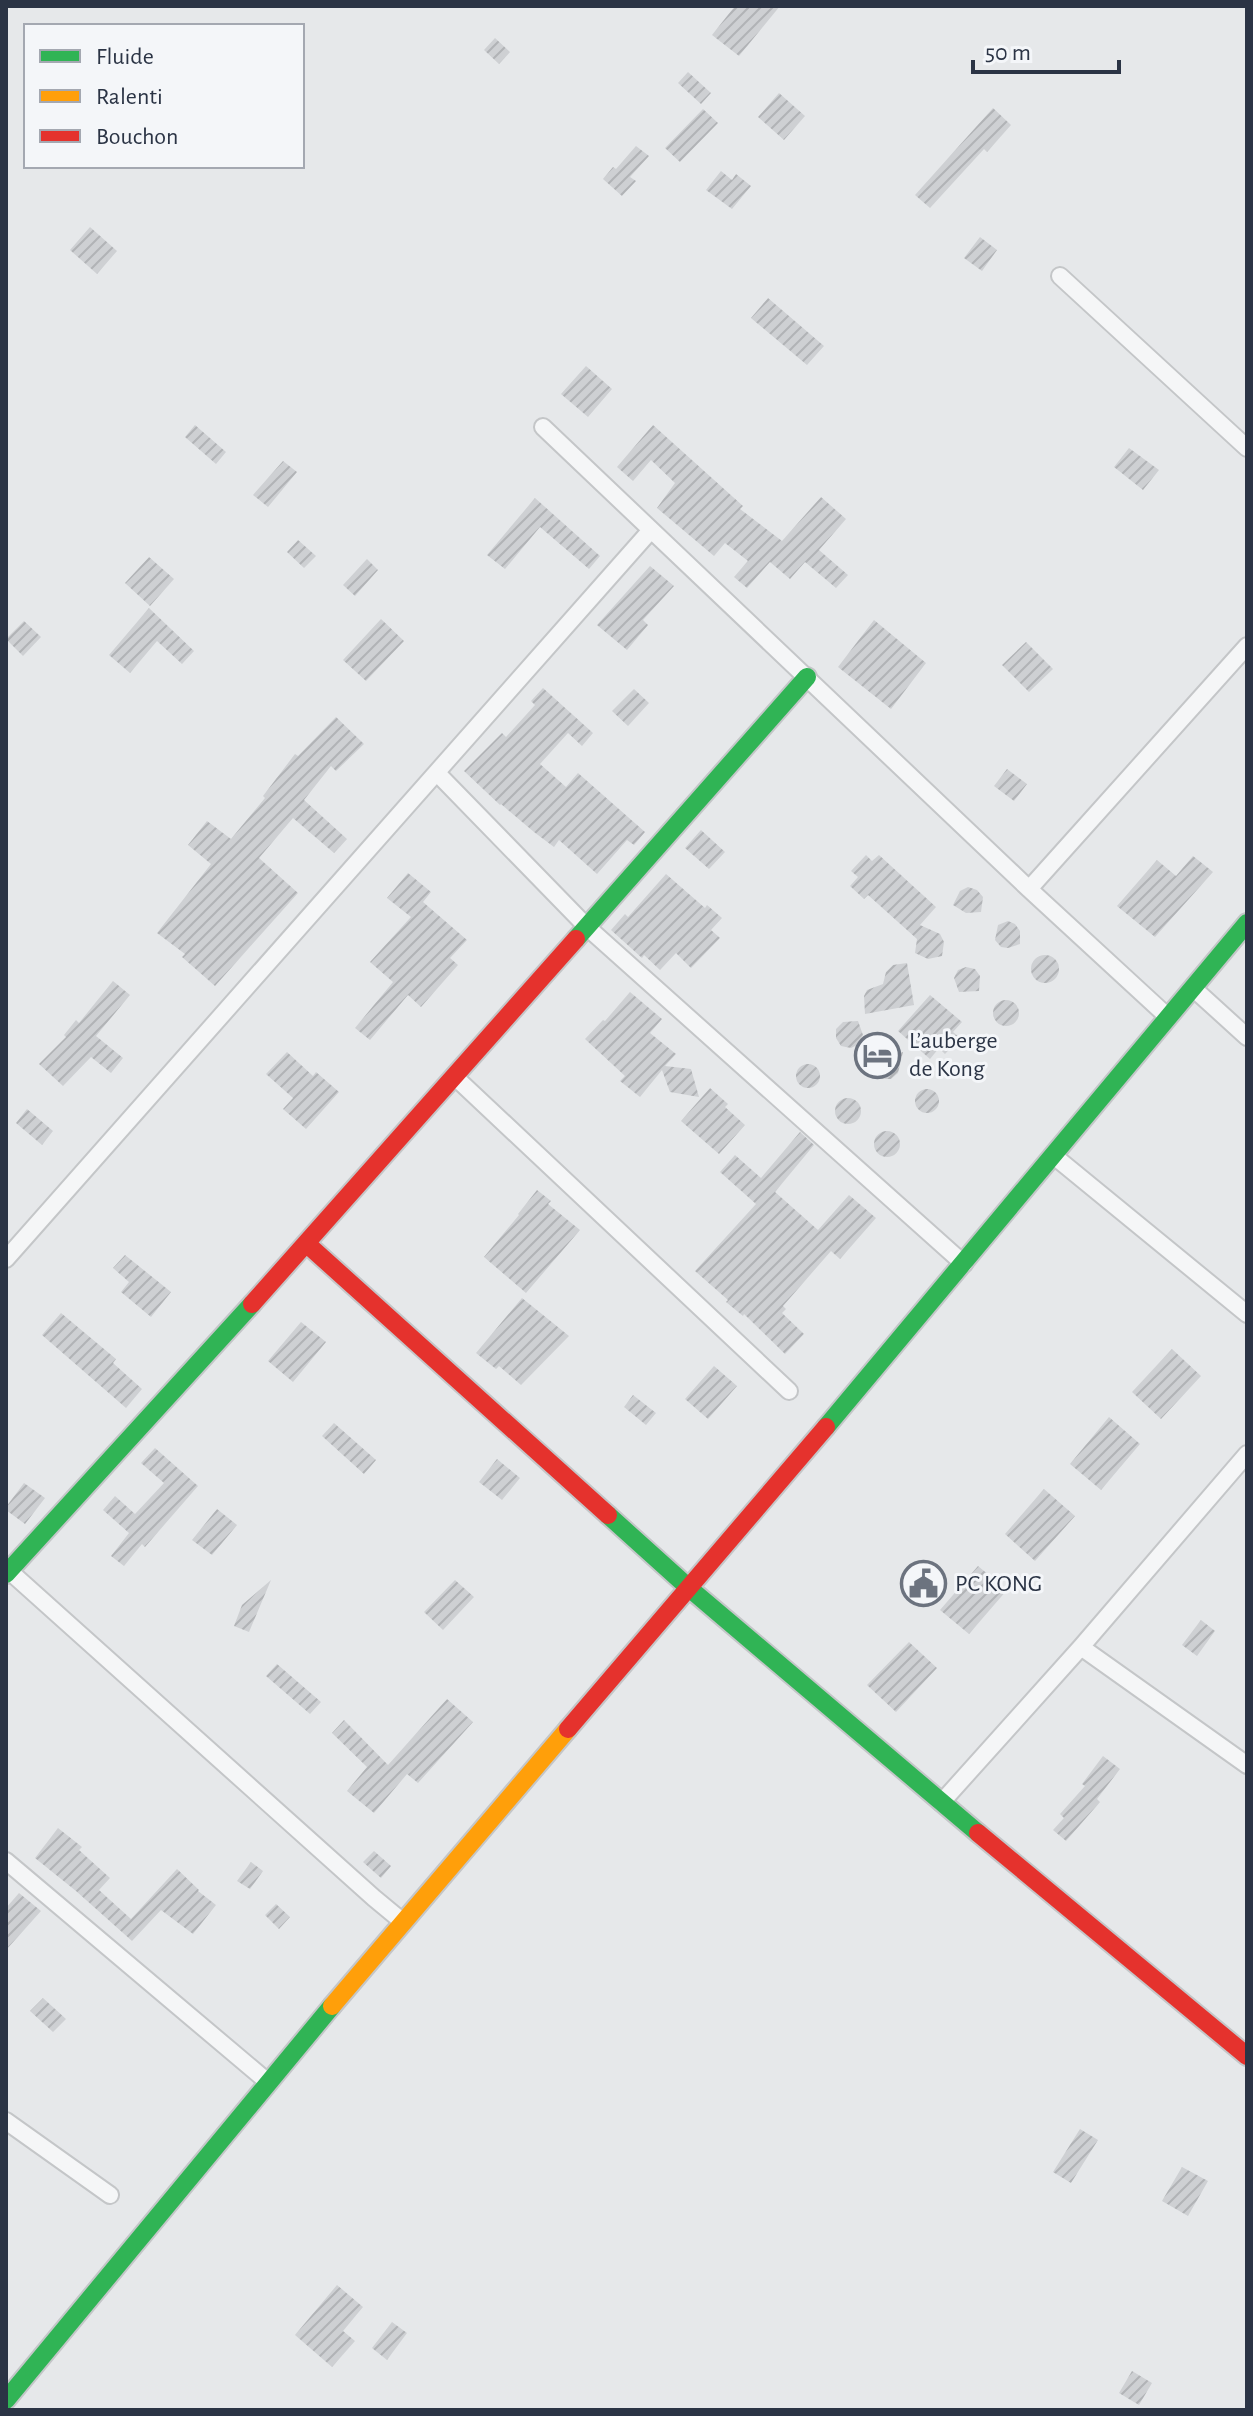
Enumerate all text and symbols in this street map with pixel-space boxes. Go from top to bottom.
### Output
legend [24,24,304,168]
scale bar [973,24,1119,74]
text: 50 m [985,41,1031,65]
text: Fluide [96,45,154,69]
text: Ralenti [96,85,163,109]
text: Bouchon [96,125,178,149]
place label: L’auberge de Kong [909,1029,998,1081]
hotel icon: L’auberge de Kong [854,1031,902,1079]
public building icon: PC KONG [900,1560,948,1608]
place label: PC KONG [955,1572,1042,1596]

